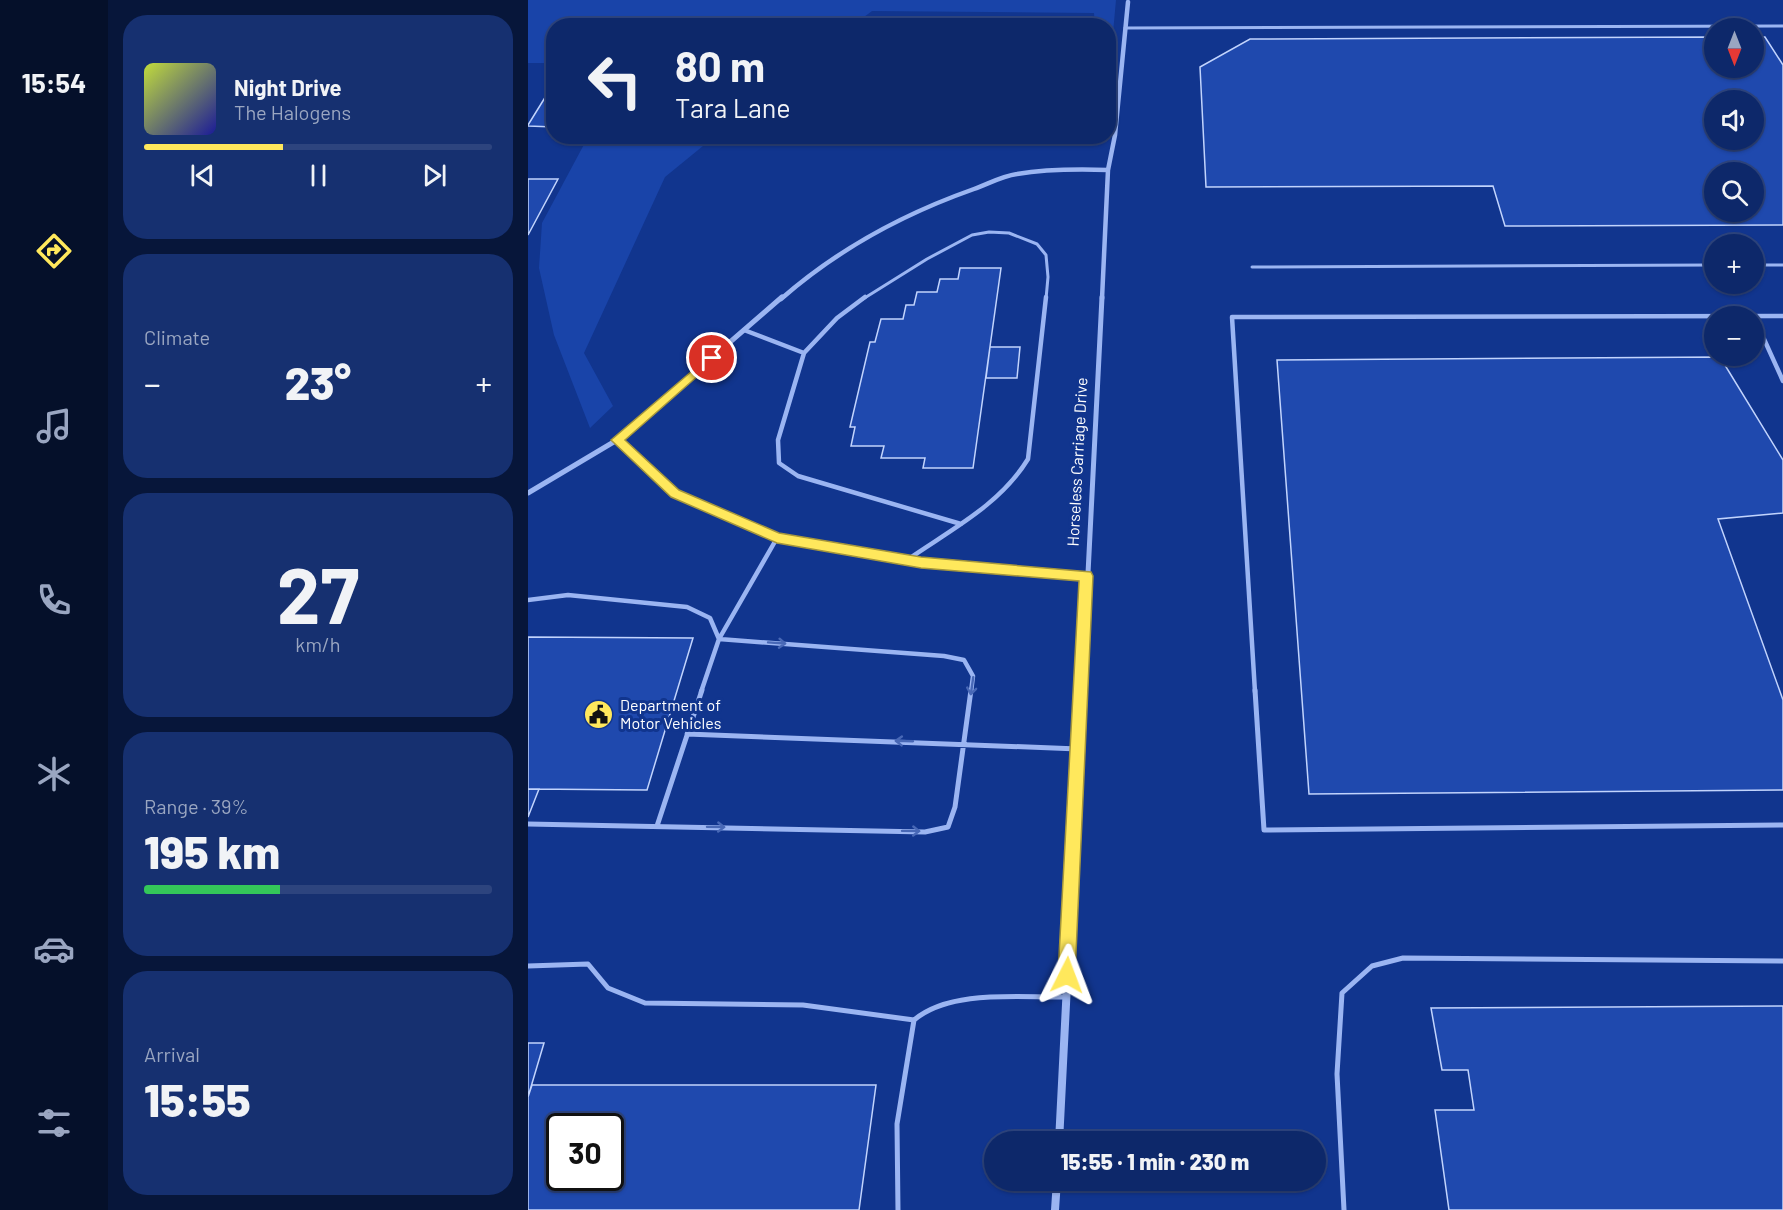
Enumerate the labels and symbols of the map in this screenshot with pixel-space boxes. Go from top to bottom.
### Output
north arrow [1704,18,1764,78]
pin [686,332,737,383]
street label: Horseless Carriage Drive [1063,377,1090,547]
one-way arrow [767,638,787,649]
one-way arrow [966,676,977,695]
place label: Department of Motor Vehicles [620,695,721,732]
public building icon: Department of Motor Vehicles [583,698,615,730]
one-way arrow [895,736,915,747]
one-way arrow [705,821,725,833]
one-way arrow [900,826,920,837]
position arrow [1035,943,1099,1007]
speed limit sign: 30 [546,1113,624,1191]

